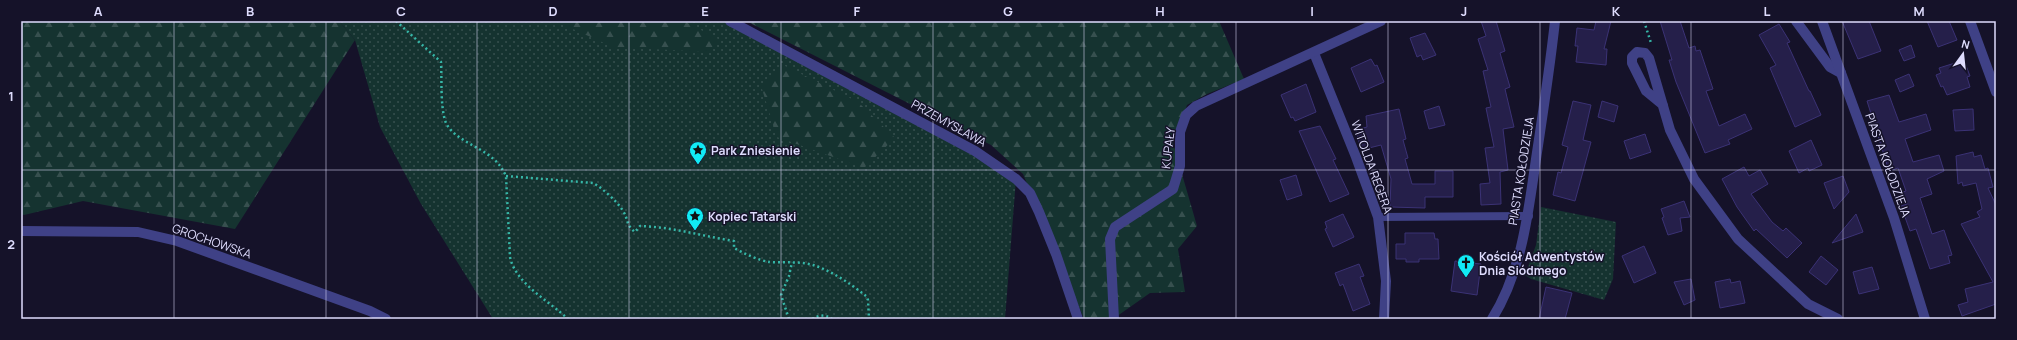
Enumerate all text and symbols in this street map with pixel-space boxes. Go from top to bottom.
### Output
text: A [94,2,103,20]
text: B [246,2,254,20]
text: C [396,2,406,20]
text: D [548,2,558,20]
text: E [701,2,709,20]
text: F [854,2,861,20]
text: G [1003,2,1013,20]
text: H [1155,2,1165,20]
text: I [1310,2,1314,20]
text: J [1461,2,1467,20]
text: K [1612,2,1621,20]
text: L [1764,2,1771,20]
text: M [1913,2,1925,20]
north arrow [1943,34,1983,74]
text: N [1960,36,1972,52]
text: 1 [8,87,14,105]
street label: PRZEMYSŁAWA [908,95,990,151]
street label: PIASTA KOŁODZIEJA [1861,111,1915,220]
street label: PIASTA KOŁODZIEJA [1504,115,1538,226]
street label: WITOLDA REGERA [1347,118,1397,216]
street label: KUPAŁY [1157,126,1179,170]
place icon: Park Zniesienie [688,140,708,165]
place label: Park Zniesienie [711,142,800,159]
place icon: Kopiec Tatarski [685,206,705,231]
place label: Kopiec Tatarski [708,208,796,225]
street label: GROCHOWSKA [170,219,254,263]
text: 2 [7,235,15,253]
place label: Kościół Adwentystów Dnia Siódmego [1479,248,1604,279]
church icon: Kościół Adwentystów Dnia Siódmego [1456,253,1476,278]

